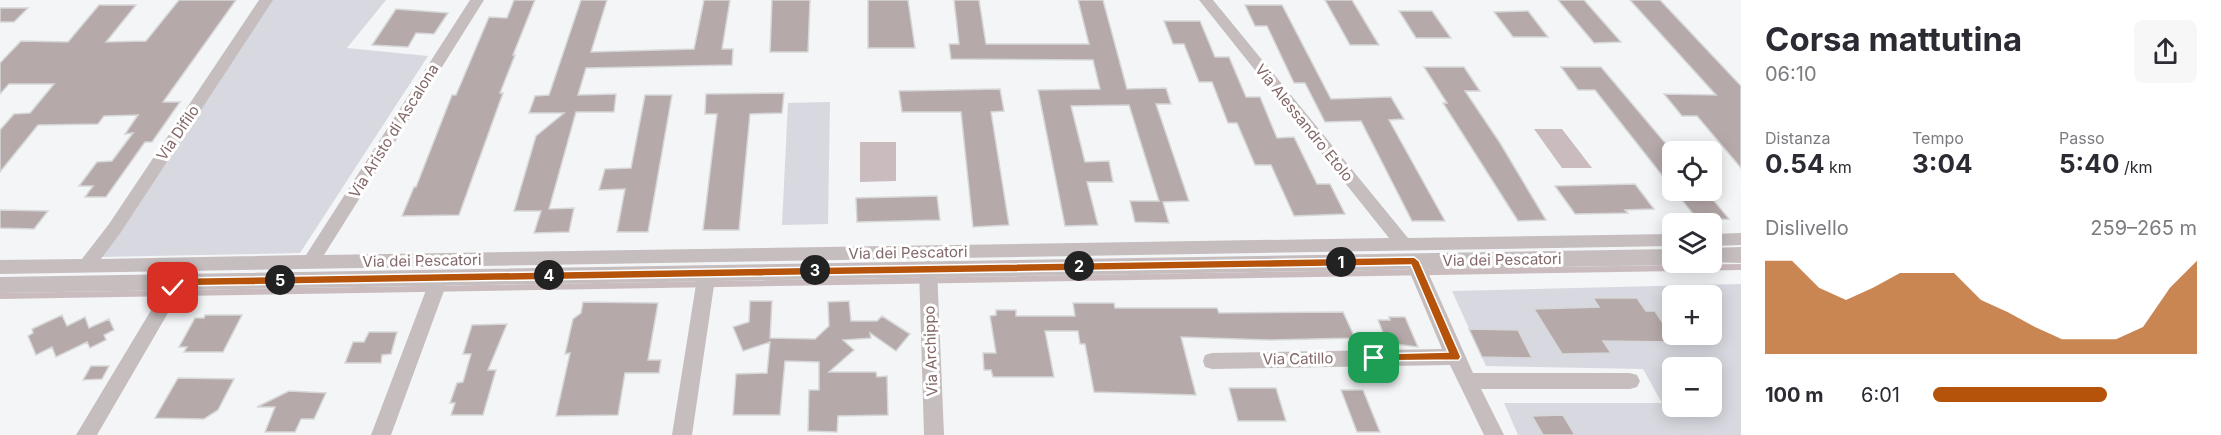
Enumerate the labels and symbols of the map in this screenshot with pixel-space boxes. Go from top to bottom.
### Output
street label: Via Aristo di Ascalona [345,60,443,201]
street label: Via Alessandro Etolo [1251,60,1358,185]
street label: Via Difilo [152,101,203,164]
street label: Via dei Pescatori [848,242,968,263]
pin: 1 [1326,247,1356,277]
street label: Via dei Pescatori [1442,249,1562,270]
street label: Via dei Pescatori [362,250,482,271]
pin: 2 [1064,251,1094,281]
pin: 3 [800,255,830,285]
pin: 4 [534,260,564,290]
pin [147,262,198,313]
pin: 5 [265,265,295,295]
street label: Via Archippo [919,305,942,397]
pin [1348,332,1399,383]
street label: Via Catillo [1262,348,1334,369]

